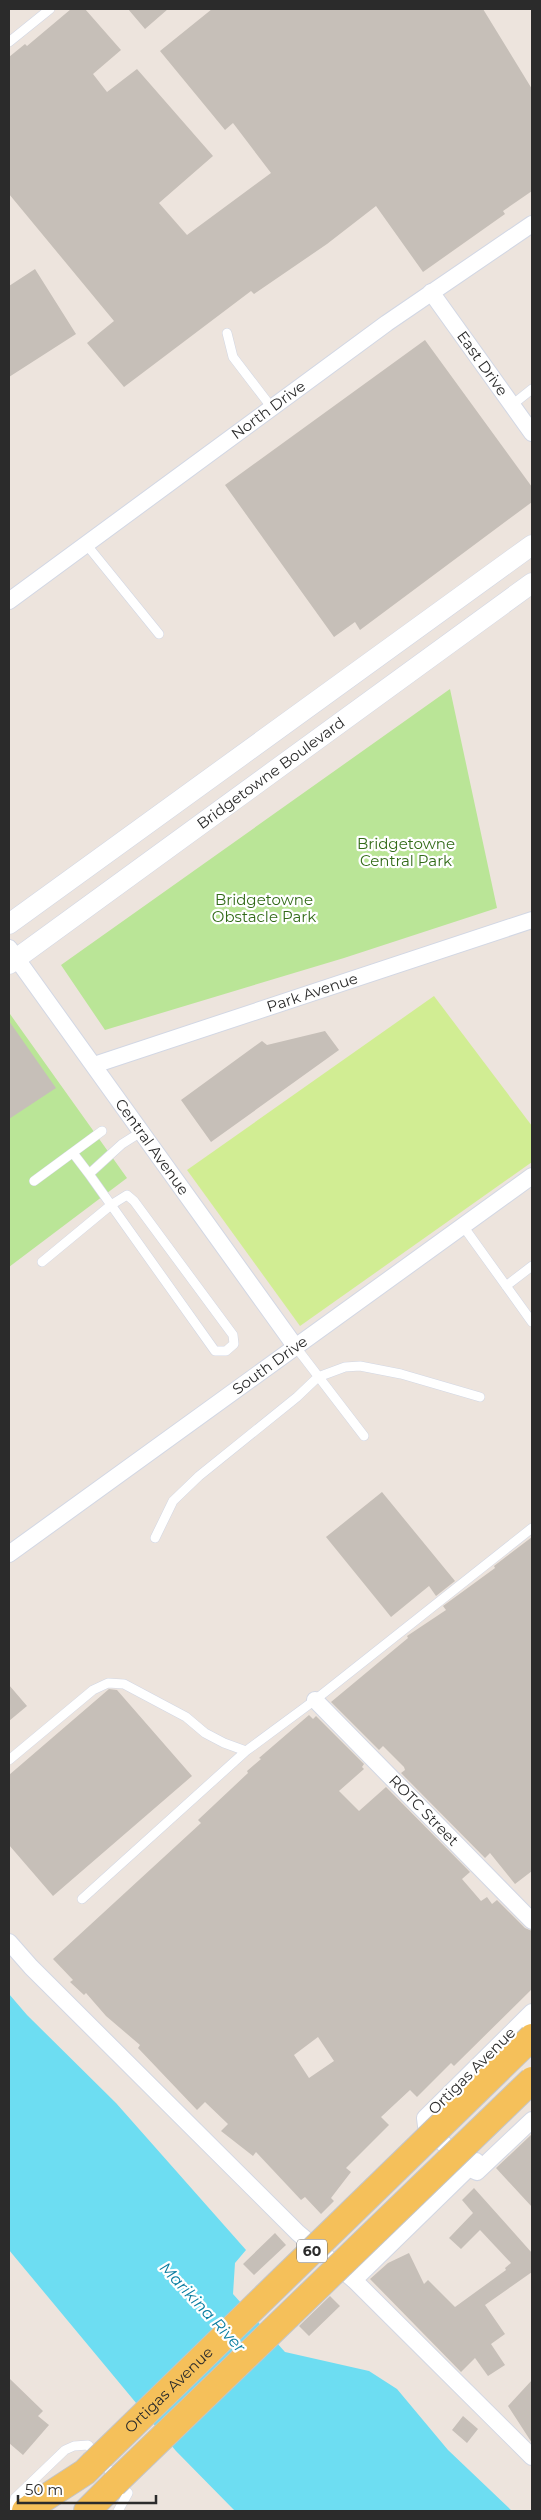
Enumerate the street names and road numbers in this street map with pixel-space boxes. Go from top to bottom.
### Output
street label: East Drive [453,327,512,399]
street label: North Drive [227,376,309,443]
street label: Bridgetowne Boulevard [193,713,348,833]
street label: Park Avenue [264,968,360,1016]
street label: Central Avenue [111,1095,193,1199]
street label: South Drive [228,1331,311,1399]
street label: ROTC Street [385,1771,463,1850]
street label: Ortigas Avenue [424,2023,519,2118]
road number: 60 [297,2240,327,2262]
street label: Ortigas Avenue [120,2342,217,2437]

